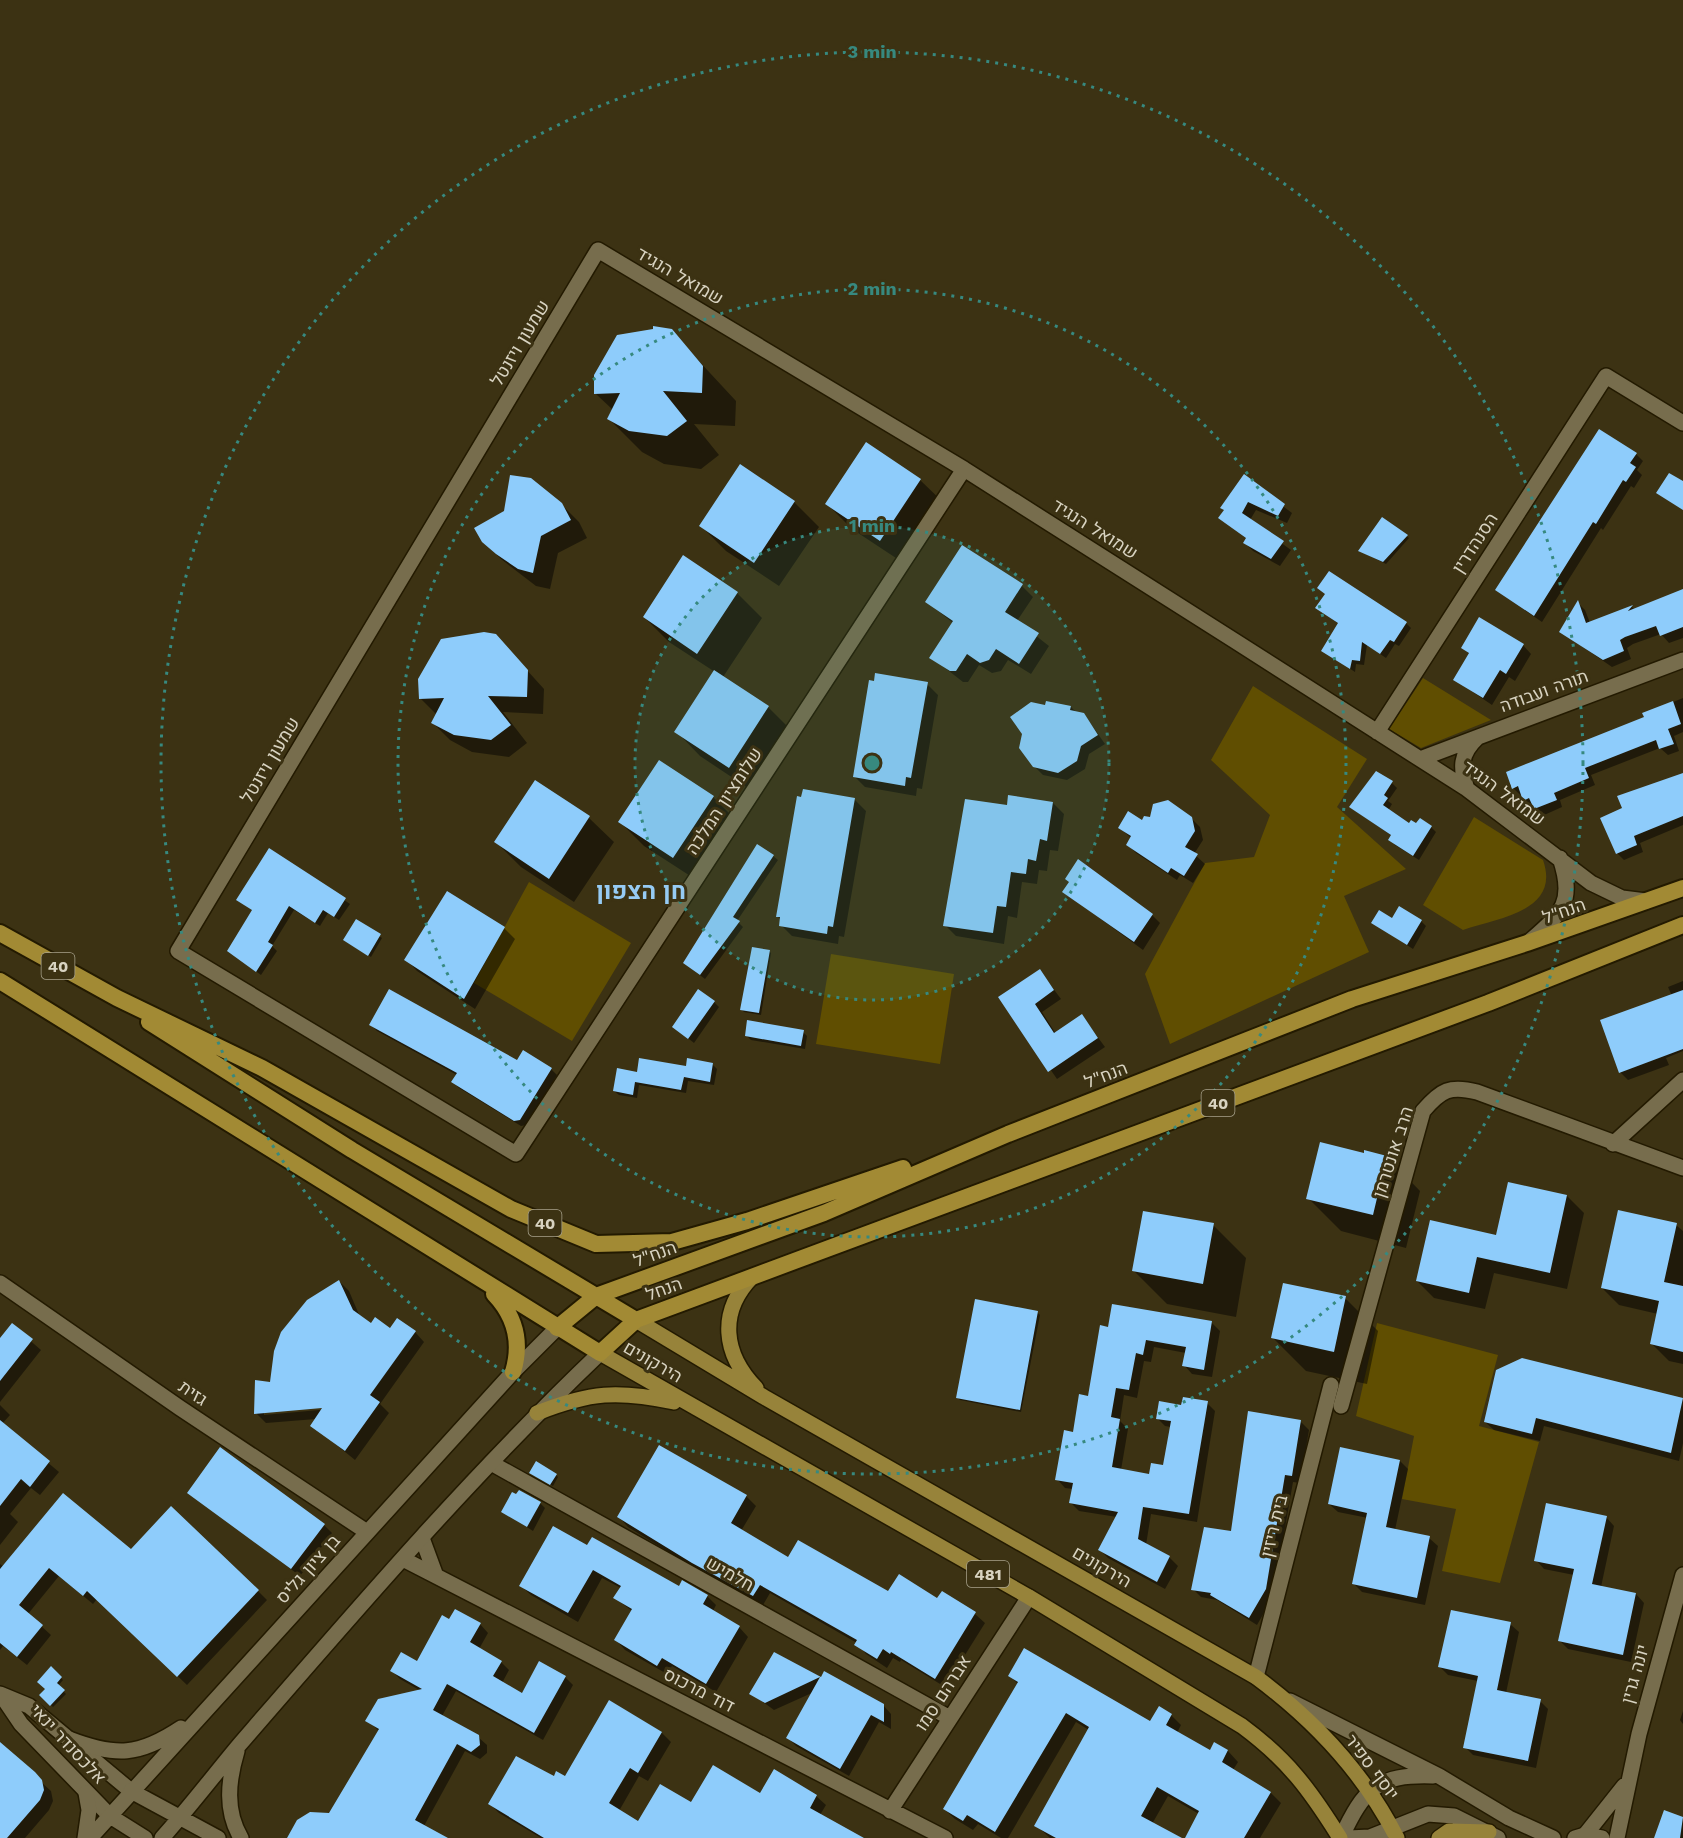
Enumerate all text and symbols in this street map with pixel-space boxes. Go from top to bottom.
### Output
text: 3 min [847,41,897,62]
street label: שמואל הנגיד [633,242,727,309]
text: 2 min [847,278,897,299]
street label: שמעון ויזנטל [486,296,553,390]
street label: שמואל הנגיד [1049,494,1142,563]
street label: הסנהדרין [1447,509,1502,577]
text: 1 min [849,515,895,536]
street label: תורה ועבודה [1497,665,1591,716]
street label: שמעון ויזנטל [236,713,303,807]
street label: שלומציון המלכה [681,743,766,858]
centre of rings [862,753,882,773]
street label: שמואל הנגיד [1459,756,1550,830]
district label: חן הצפון [596,877,686,905]
street label: הנח"ל [1539,893,1588,928]
road number: 40 [42,953,74,979]
street label: הנח"ל [1081,1057,1130,1092]
road number: 40 [1202,1090,1234,1116]
street label: הרב אונטרמן [1368,1103,1417,1200]
road number: 40 [528,1210,562,1236]
street label: הנח"ל [630,1236,679,1271]
street label: הנחל [643,1272,685,1305]
street label: הירקונים [620,1336,687,1387]
street label: גזית [175,1375,212,1410]
street label: בית ריזין [1256,1492,1292,1559]
street label: בן ציון גליס [271,1529,344,1608]
street label: הירקונים [1069,1541,1136,1592]
street label: חלמיש [703,1552,758,1595]
road number: 481 [967,1561,1009,1587]
street label: יונה גרין [1616,1642,1653,1706]
street label: אברהם סמו [910,1651,975,1735]
street label: דוד מרכוס [660,1663,738,1716]
street label: אלכסנדר ינאי [26,1699,111,1788]
street label: יוסף ספיר [1341,1730,1404,1803]

